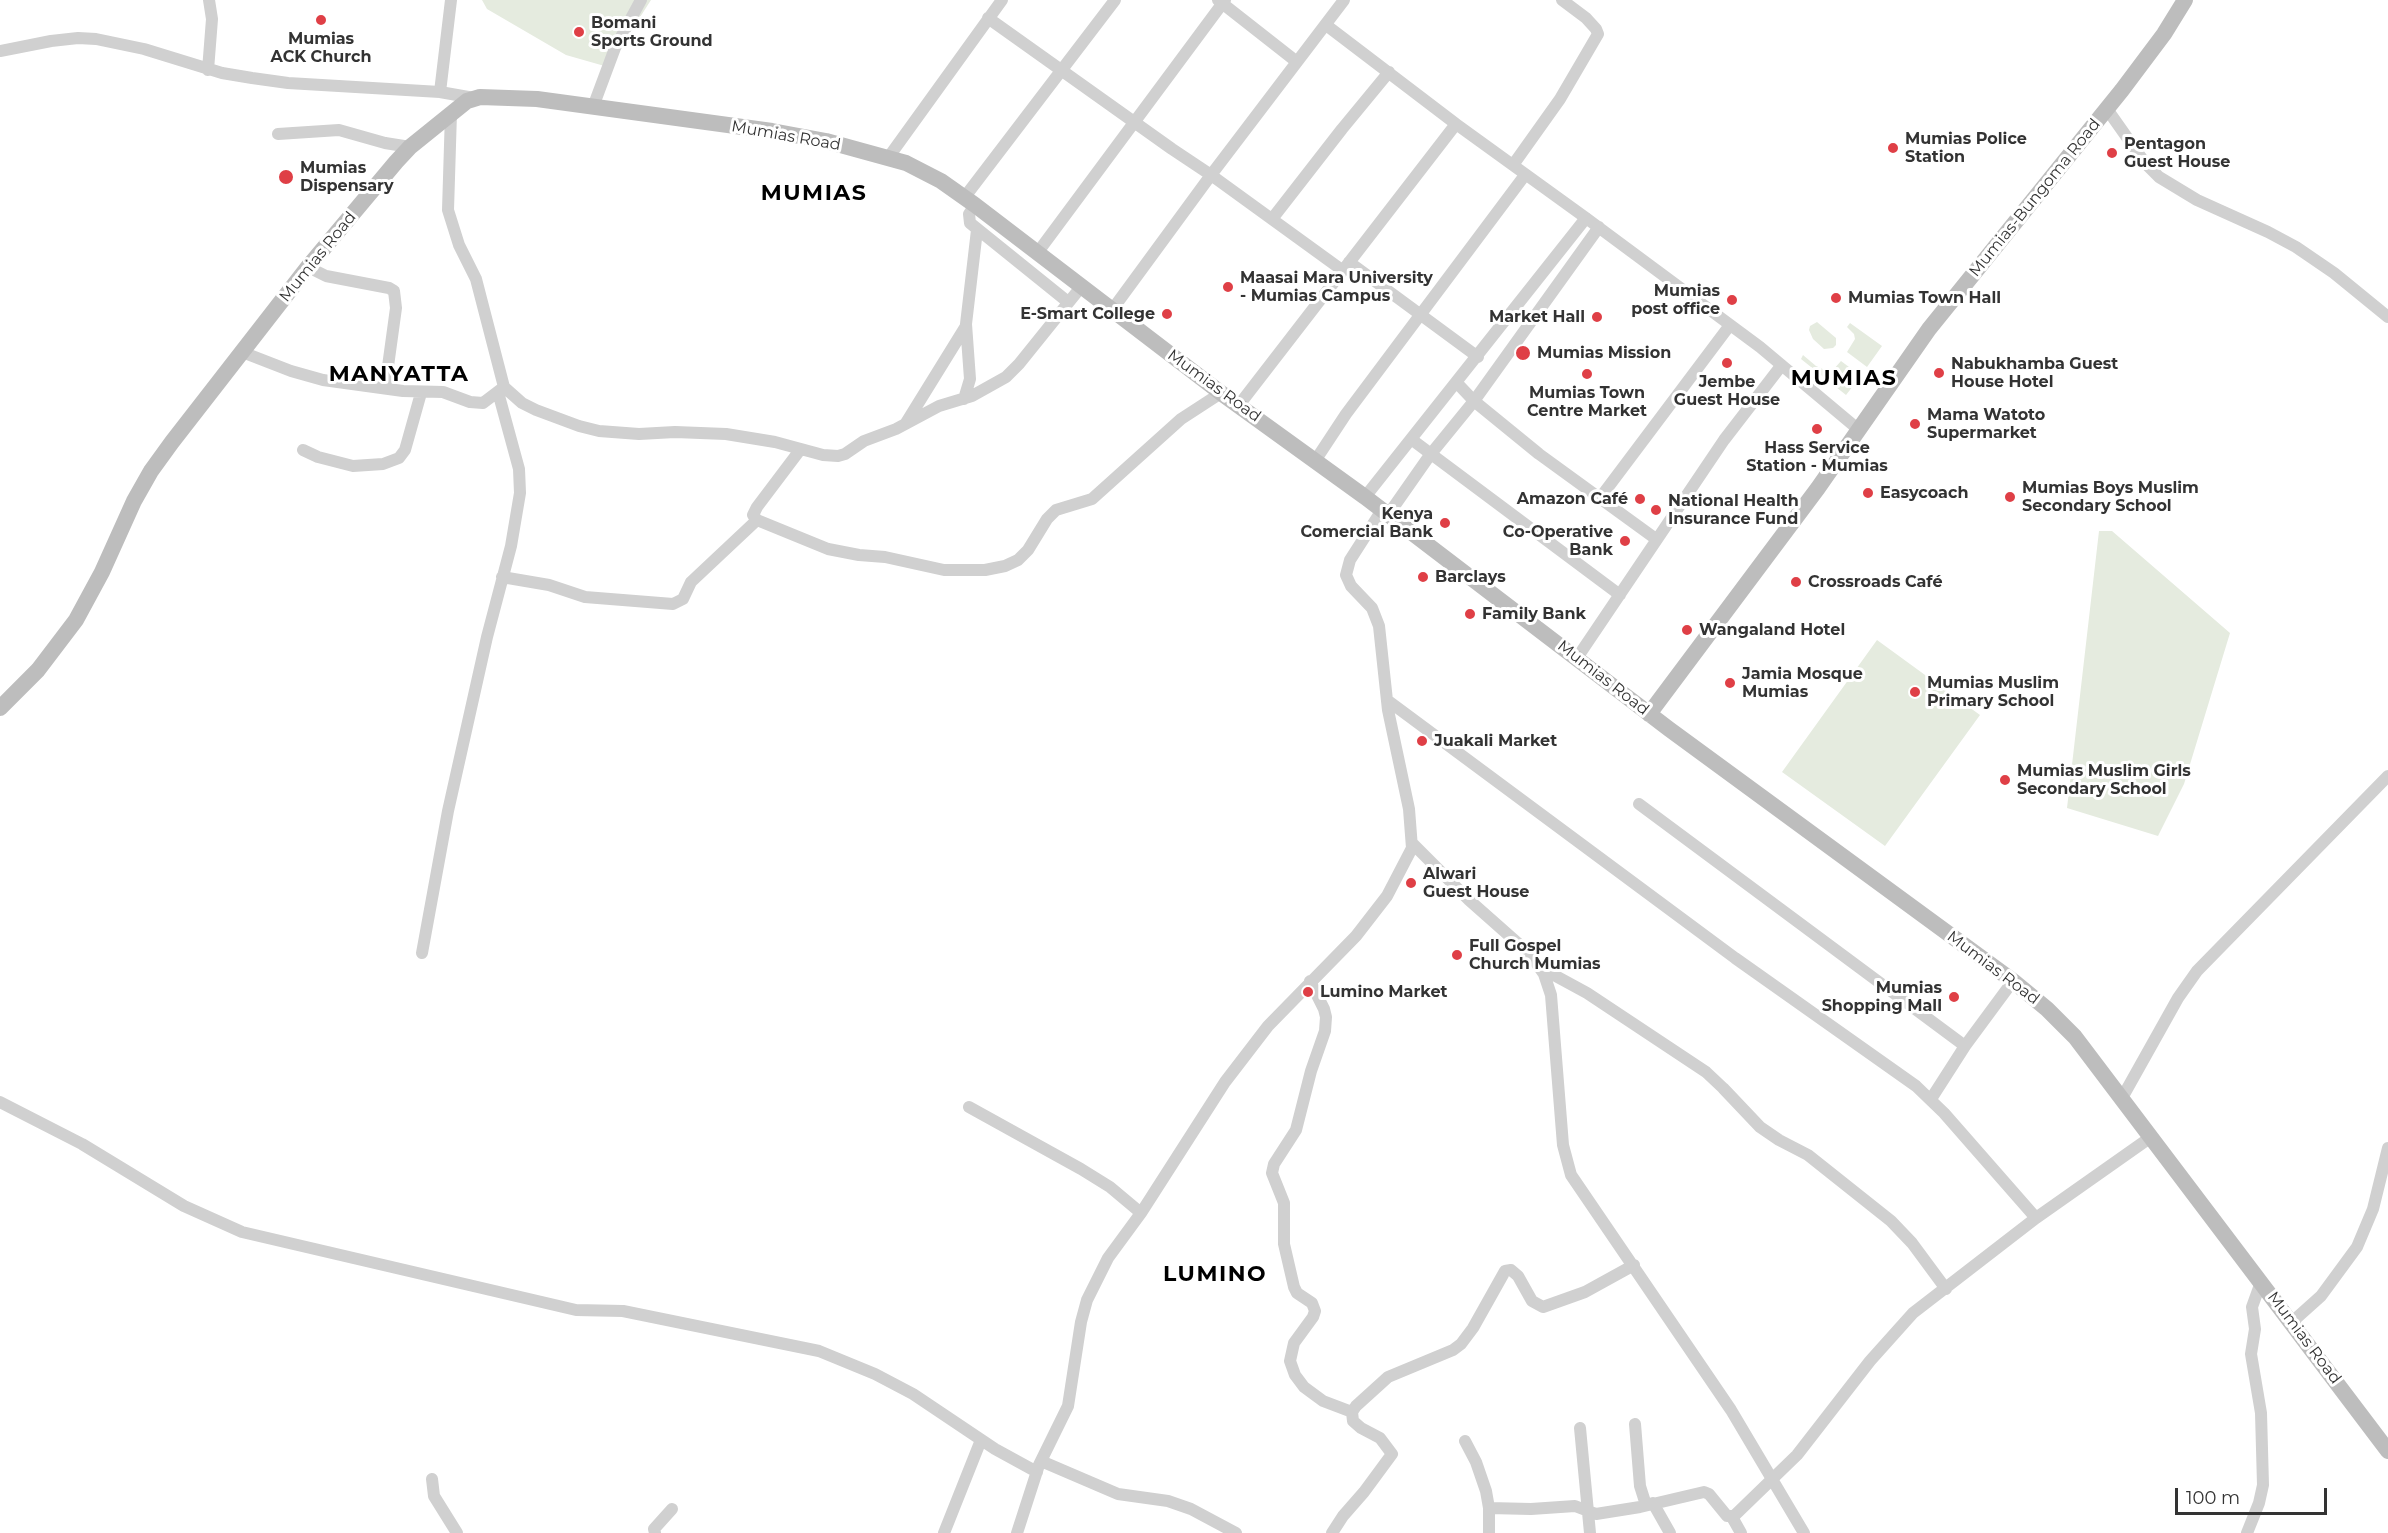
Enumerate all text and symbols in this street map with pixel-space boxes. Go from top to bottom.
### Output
marker: Mumias ACK Church [314,13,328,27]
place label: Bomani Sports Ground [591,13,713,51]
marker: Bomani Sports Ground [572,25,586,39]
place label: Mumias ACK Church [271,29,371,67]
street label: Mumias-Bungoma Road [1965,115,2105,281]
street label: Mumias Road [730,117,842,155]
place label: Mumias Police Station [1905,129,2027,167]
place label: Pentagon Guest House [2124,134,2230,172]
marker: Mumias Police Station [1886,141,1900,155]
marker: Pentagon Guest House [2105,146,2119,160]
place label: Mumias Dispensary [300,158,394,196]
marker: Mumias Dispensary [277,168,295,186]
district label: MUMIAS [761,181,867,207]
street label: Mumias Road [276,208,360,306]
place label: Maasai Mara University - Mumias Campus [1240,268,1433,306]
marker: Maasai Mara University - Mumias Campus [1221,280,1235,294]
place label: Mumias post office [1631,281,1720,319]
place label: Mumias Town Hall [1848,288,2001,308]
marker: Mumias Town Hall [1829,291,1843,305]
marker: Mumias post office [1725,293,1739,307]
place label: E-Smart College [1020,304,1155,324]
marker: E-Smart College [1160,307,1174,321]
place label: Market Hall [1489,307,1585,327]
marker: Market Hall [1590,310,1604,324]
place label: Mumias Mission [1537,343,1671,363]
marker: Mumias Mission [1514,344,1532,362]
street label: Mumias Road [1164,346,1264,426]
place label: Nabukhamba Guest House Hotel [1951,354,2118,392]
marker: Jembe Guest House [1720,356,1734,370]
district label: MANYATTA [329,362,469,388]
district label: MUMIAS [1791,366,1897,392]
marker: Nabukhamba Guest House Hotel [1932,366,1946,380]
marker: Mumias Town Centre Market [1580,367,1594,381]
place label: Jembe Guest House [1674,372,1780,410]
place label: Mumias Town Centre Market [1527,383,1647,421]
place label: Mama Watoto Supermarket [1927,405,2045,443]
marker: Mama Watoto Supermarket [1908,417,1922,431]
marker: Hass Service Station - Mumias [1810,422,1824,436]
place label: Hass Service Station - Mumias [1746,438,1888,476]
place label: Mumias Boys Muslim Secondary School [2022,478,2199,516]
place label: Easycoach [1880,483,1968,503]
marker: Easycoach [1861,486,1875,500]
place label: Amazon Café [1517,489,1628,509]
marker: Mumias Boys Muslim Secondary School [2003,490,2017,504]
place label: National Health Insurance Fund [1668,491,1799,529]
marker: Amazon Café [1633,492,1647,506]
marker: National Health Insurance Fund [1649,503,1663,517]
place label: Kenya Comercial Bank [1300,504,1433,542]
marker: Kenya Comercial Bank [1438,516,1452,530]
place label: Co-Operative Bank [1503,522,1613,560]
marker: Co-Operative Bank [1618,534,1632,548]
place label: Barclays [1435,567,1506,587]
marker: Barclays [1416,570,1430,584]
place label: Crossroads Café [1808,572,1943,592]
marker: Crossroads Café [1789,575,1803,589]
place label: Family Bank [1482,604,1586,624]
marker: Family Bank [1463,607,1477,621]
place label: Wangaland Hotel [1699,620,1845,640]
marker: Wangaland Hotel [1680,623,1694,637]
street label: Mumias Road [1554,636,1652,720]
place label: Jamia Mosque Mumias [1742,664,1863,702]
place label: Mumias Muslim Primary School [1927,673,2059,711]
marker: Jamia Mosque Mumias [1723,676,1737,690]
marker: Mumias Muslim Primary School [1908,685,1922,699]
place label: Juakali Market [1434,731,1557,751]
marker: Juakali Market [1415,734,1429,748]
place label: Mumias Muslim Girls Secondary School [2017,761,2191,799]
marker: Mumias Muslim Girls Secondary School [1998,773,2012,787]
place label: Alwari Guest House [1423,864,1529,902]
marker: Alwari Guest House [1404,876,1418,890]
street label: Mumias Road [1943,927,2043,1009]
place label: Full Gospel Church Mumias [1469,936,1601,974]
marker: Full Gospel Church Mumias [1450,948,1464,962]
place label: Mumias Shopping Mall [1822,978,1942,1016]
place label: Lumino Market [1320,982,1447,1002]
marker: Lumino Market [1301,985,1315,999]
marker: Mumias Shopping Mall [1947,990,1961,1004]
district label: LUMINO [1163,1262,1267,1288]
street label: Mumias Road [2263,1288,2345,1388]
scale bar [2178,1476,2330,1514]
text: 100 m [2186,1487,2240,1509]

